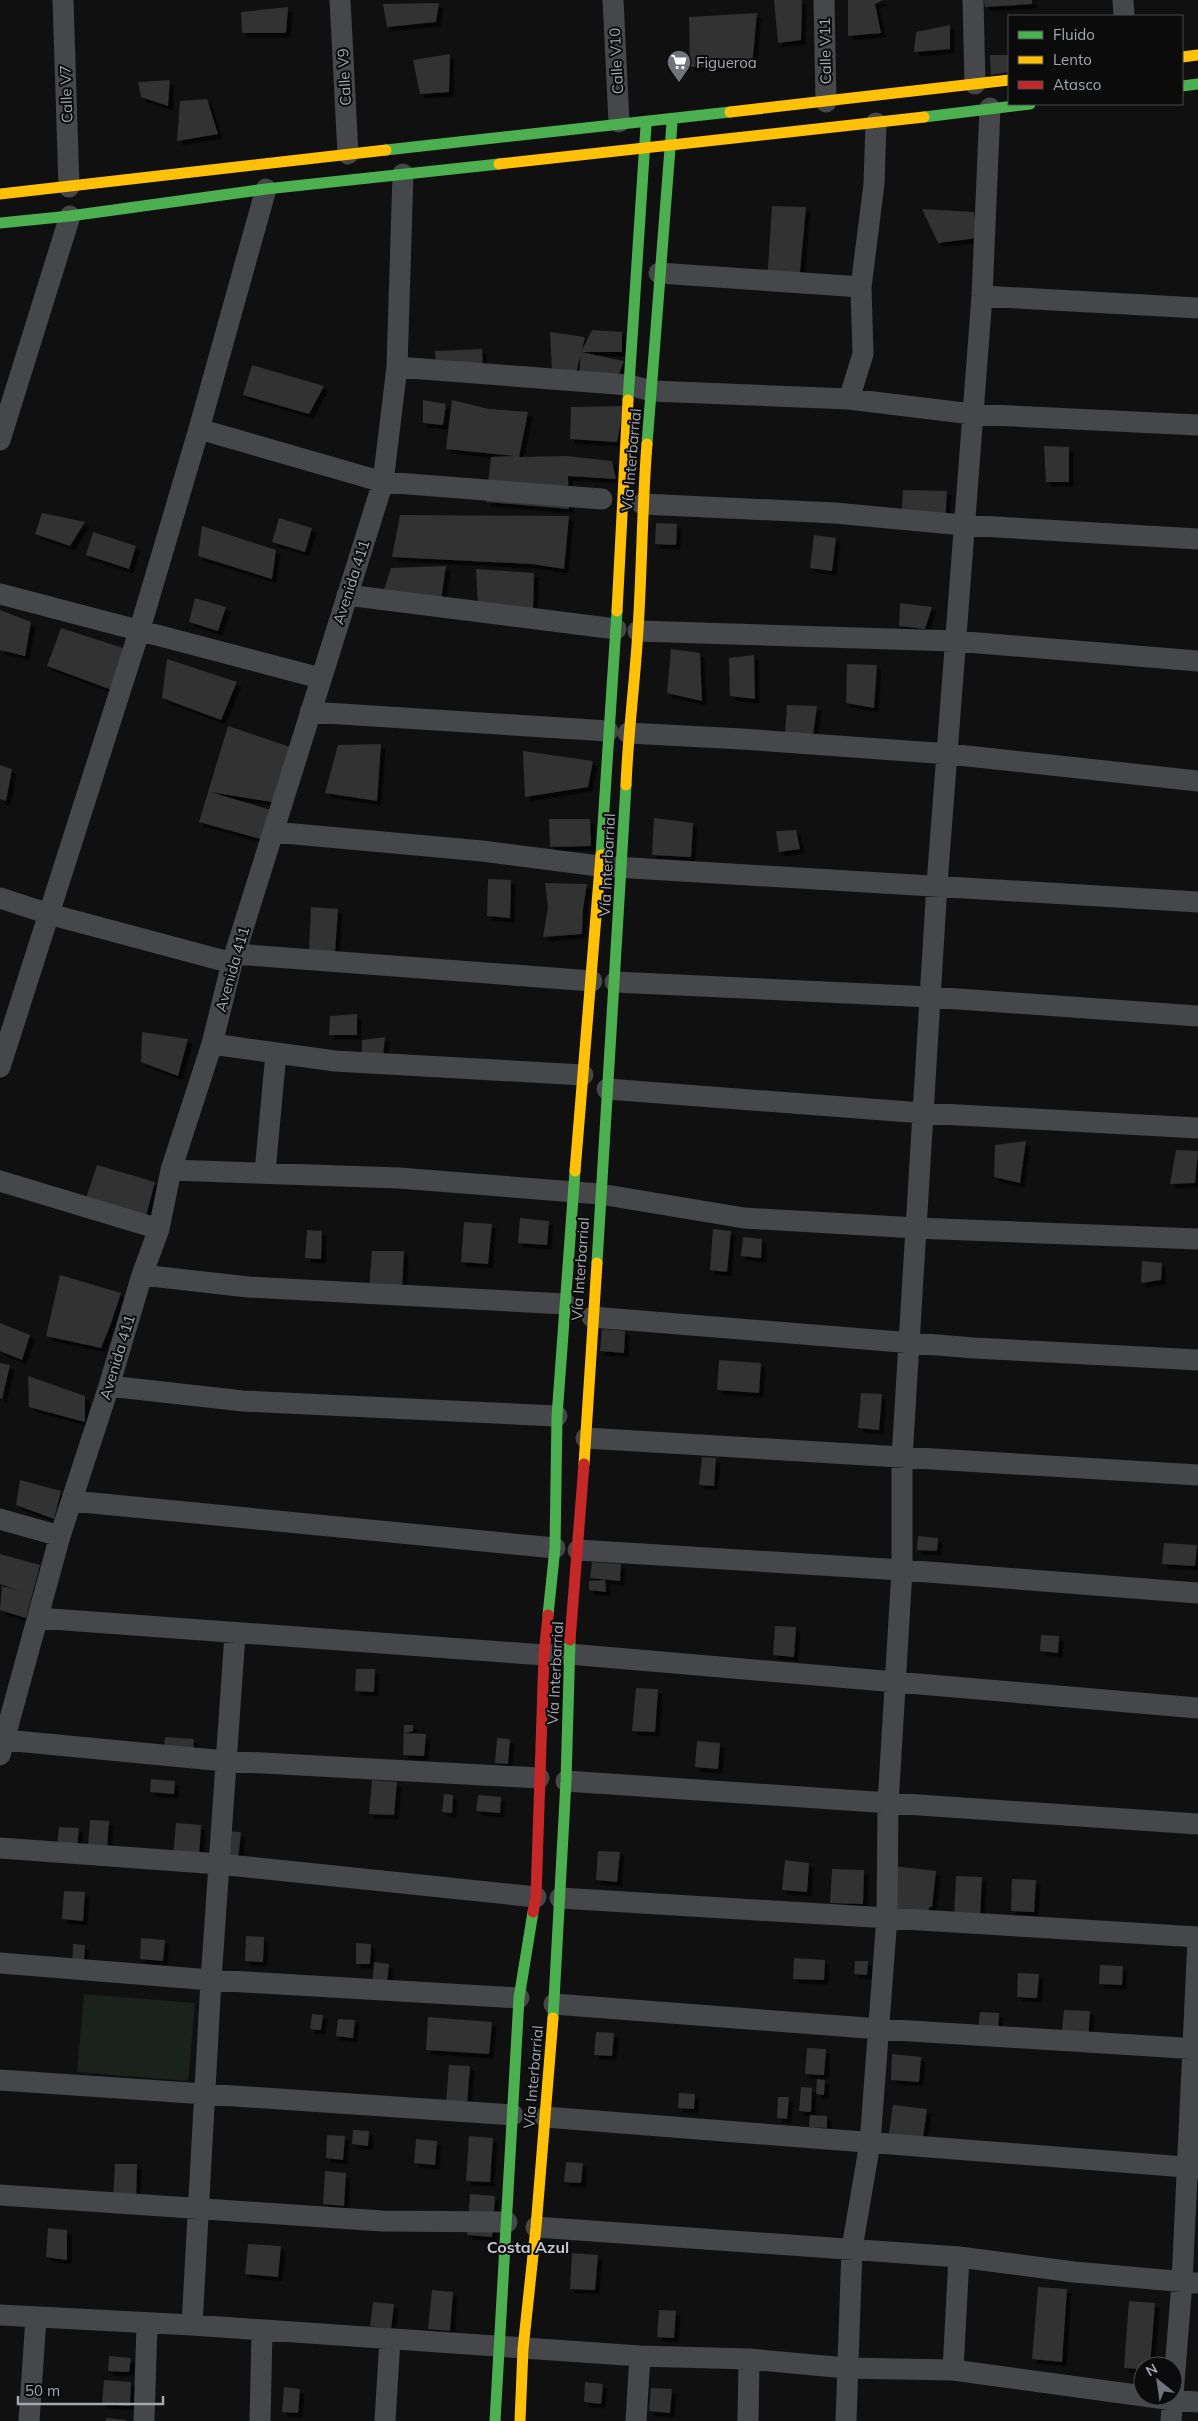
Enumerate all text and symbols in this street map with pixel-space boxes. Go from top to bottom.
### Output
legend [1008,15,1183,105]
street label: Calle V11 [815,17,835,85]
text: Fluido [1053,25,1095,44]
street label: Calle V10 [605,27,627,95]
street label: Calle V9 [333,48,355,106]
supermarket icon: Figueroa [666,49,692,83]
text: Lento [1053,50,1092,69]
place label: Figueroa [696,53,757,72]
street label: Calle V7 [55,65,77,123]
text: Atasco [1053,75,1101,94]
street label: Vía Interbarrial [617,408,645,512]
street label: Avenida 411 [328,537,374,627]
street label: Vía Interbarrial [595,813,619,917]
street label: Avenida 411 [211,924,253,1014]
street label: Vía Interbarrial [567,1217,593,1321]
street label: Avenida 411 [95,1312,139,1402]
street label: Vía Interbarrial [543,1621,567,1725]
street label: Vía Interbarrial [519,2025,547,2129]
district label: Costa Azul [487,2237,569,2257]
north arrow [1133,2356,1183,2406]
text: N [1142,2359,1161,2380]
scale bar [18,2374,162,2406]
text: 50 m [25,2381,60,2400]

